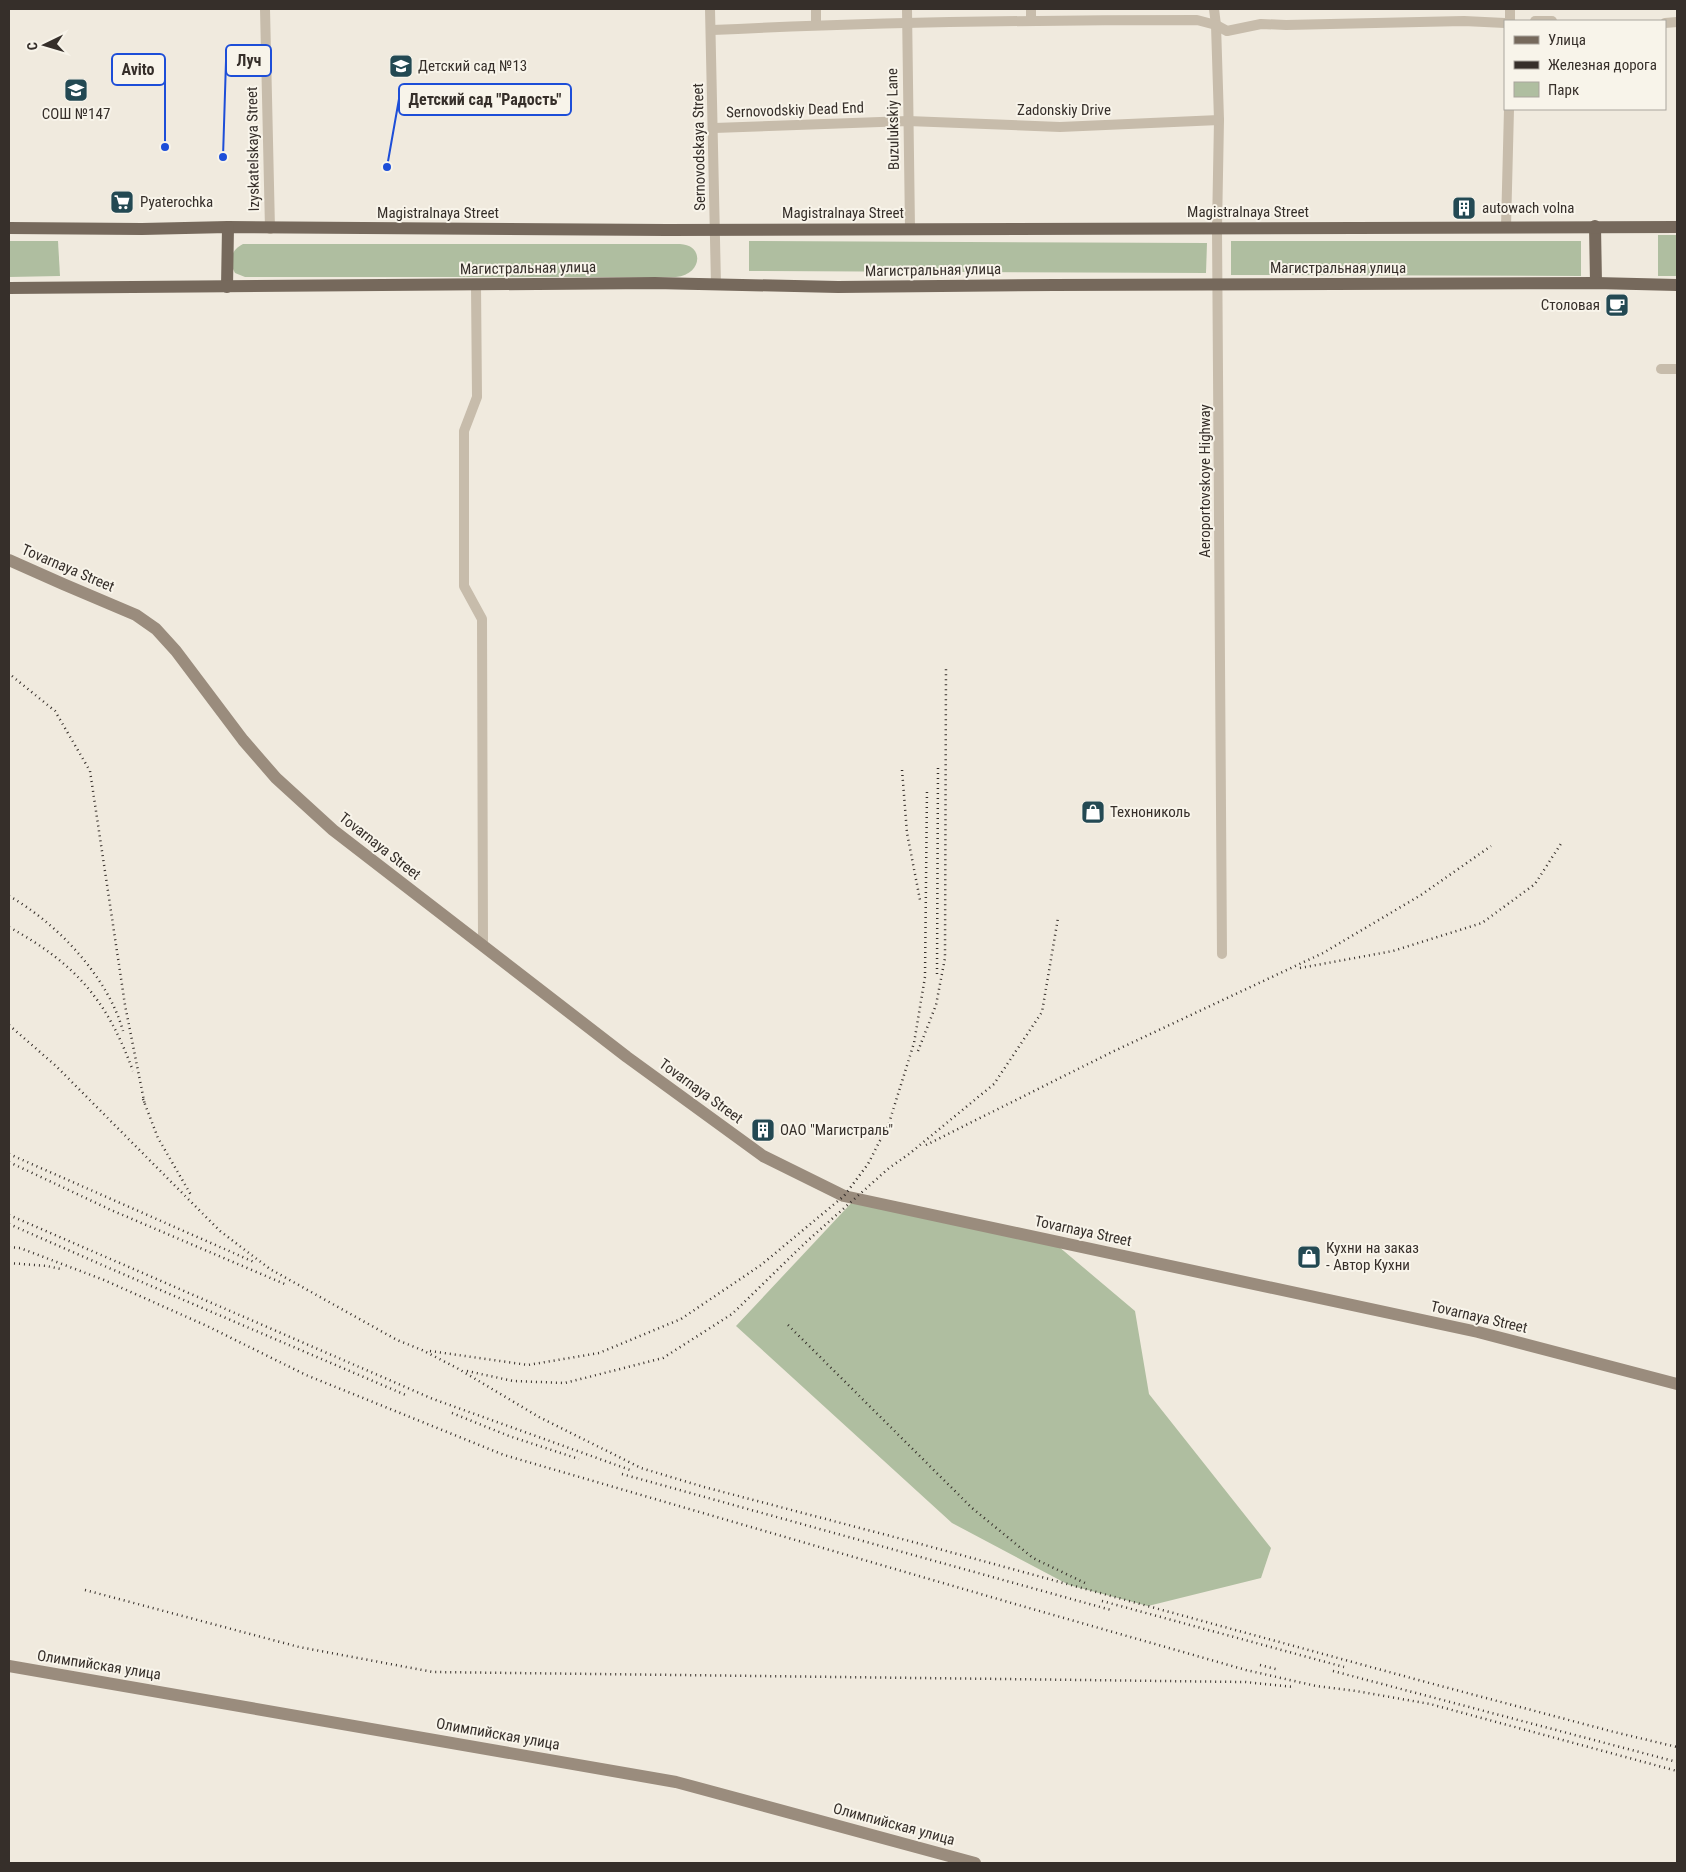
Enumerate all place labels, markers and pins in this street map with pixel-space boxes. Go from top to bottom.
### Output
callout: Луч [226,45,271,76]
school or university icon: Детский сад №13 [388,53,414,79]
callout: Avito [112,54,165,85]
place label: Детский сад №13 [418,57,527,75]
school or university icon: СОШ №147 [63,77,89,103]
callout: Детский сад "Радость" [399,84,571,115]
place label: СОШ №147 [42,105,110,123]
supermarket icon: Pyaterochka [109,189,135,215]
place label: Pyaterochka [140,193,213,211]
building icon: autowach volna [1451,195,1477,221]
place label: autowach volna [1482,199,1575,217]
cafe icon: Столовая [1604,292,1630,318]
place label: Столовая [1541,296,1600,314]
shop icon: Технониколь [1080,799,1106,825]
place label: Технониколь [1110,803,1190,821]
building icon: ОАО "Магистраль" [750,1117,776,1143]
place label: ОАО "Магистраль" [780,1121,893,1139]
place label: Кухни на заказ - Автор Кухни [1326,1239,1419,1274]
shop icon: Кухни на заказ - Автор Кухни [1296,1244,1322,1270]

